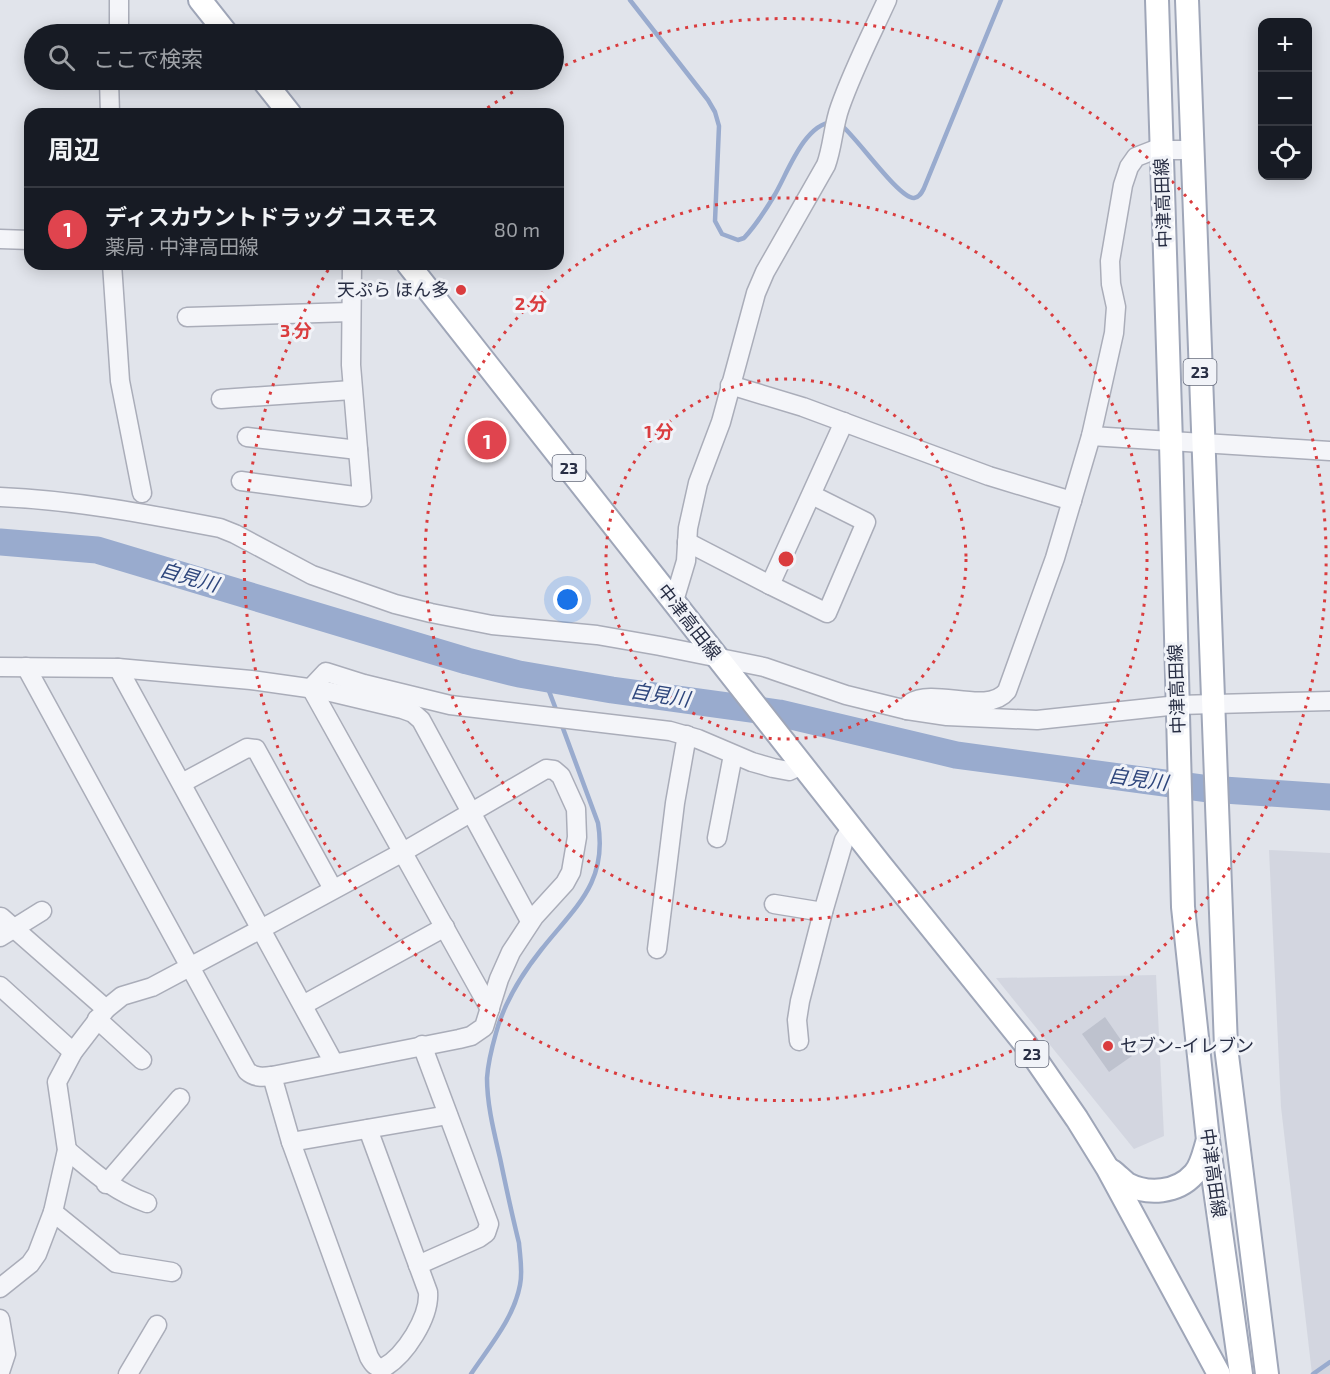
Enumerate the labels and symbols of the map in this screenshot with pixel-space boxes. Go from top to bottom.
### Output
street label: 中津高田線 [1149,158,1175,248]
place label: 天ぷら ほん多 [337,278,449,300]
marker: 天ぷら ほん多 [454,283,468,297]
text: 2 分 [515,292,547,314]
text: 3 分 [280,319,312,341]
road number: 23 [1184,359,1216,385]
pin: 1 [468,418,506,462]
text: 1 分 [644,420,674,442]
road number: 23 [552,455,586,481]
centre of rings [776,549,796,569]
water label: 自見川 [157,556,223,596]
street label: 中津高田線 [653,579,726,664]
your location [553,585,582,614]
street label: 中津高田線 [1163,644,1189,734]
water label: 自見川 [629,677,694,711]
water label: 自見川 [1107,762,1171,794]
place label: セブン-イレブン [1120,1034,1254,1056]
marker: セブン-イレブン [1101,1039,1115,1053]
road number: 23 [1016,1041,1048,1067]
street label: 中津高田線 [1197,1127,1231,1219]

